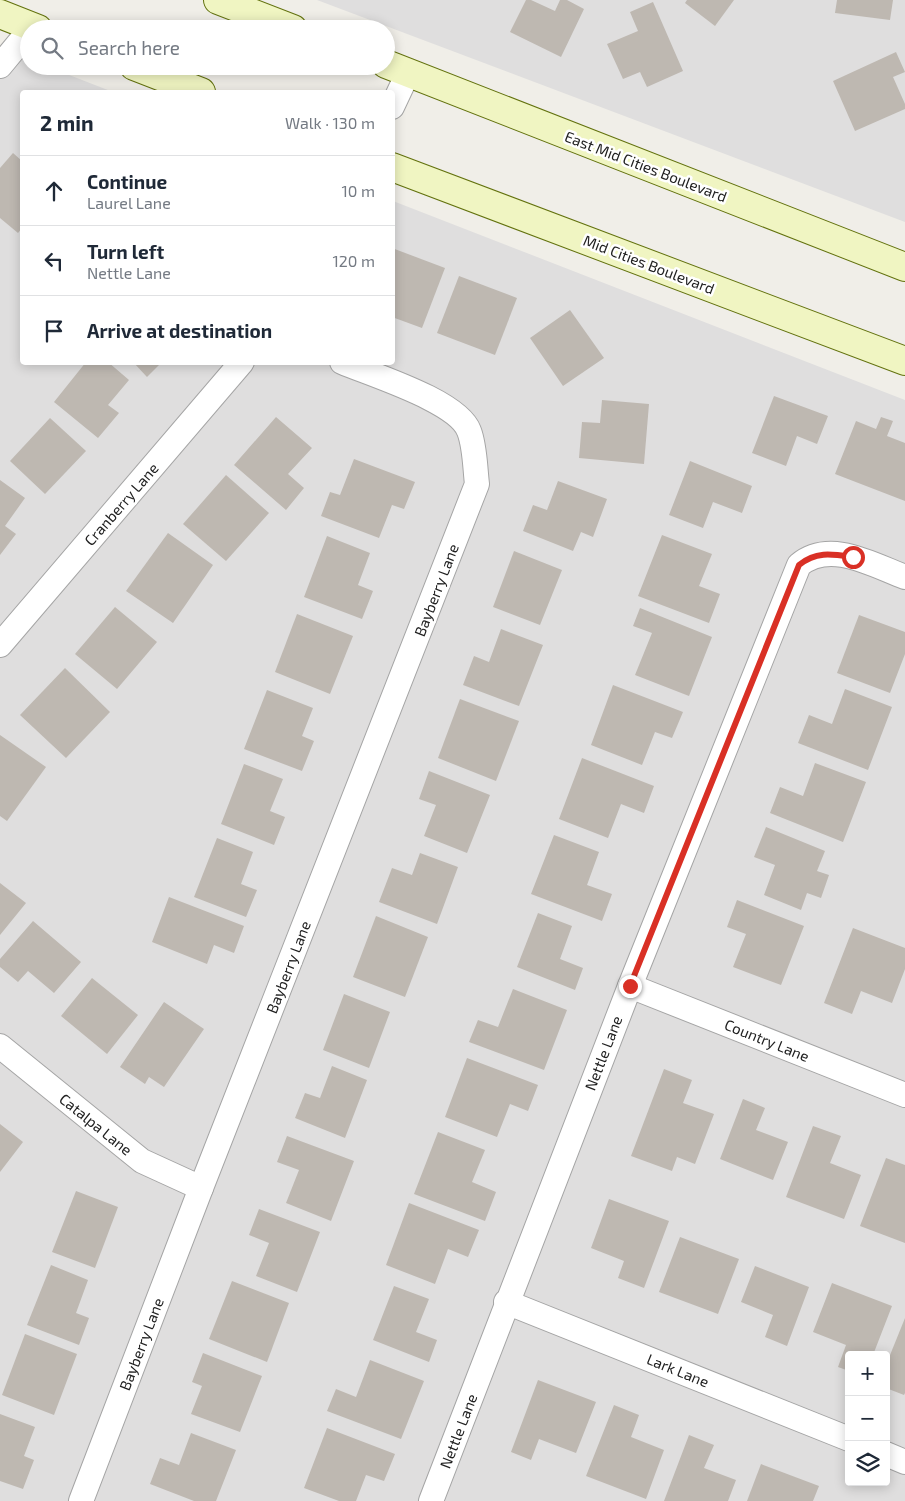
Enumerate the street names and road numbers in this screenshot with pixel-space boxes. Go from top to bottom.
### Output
street label: East Mid Cities Boulevard [562,127,730,205]
street label: Mid Cities Boulevard [581,231,717,297]
street label: Cranberry Lane [80,459,162,549]
street label: Bayberry Lane [410,541,462,639]
street label: Bayberry Lane [262,918,314,1016]
street label: Nettle Lane [581,1013,625,1093]
street label: Country Lane [722,1015,812,1065]
street label: Catalpa Lane [56,1089,136,1159]
street label: Bayberry Lane [115,1295,167,1393]
street label: Lark Lane [644,1349,712,1391]
street label: Nettle Lane [436,1391,480,1471]

